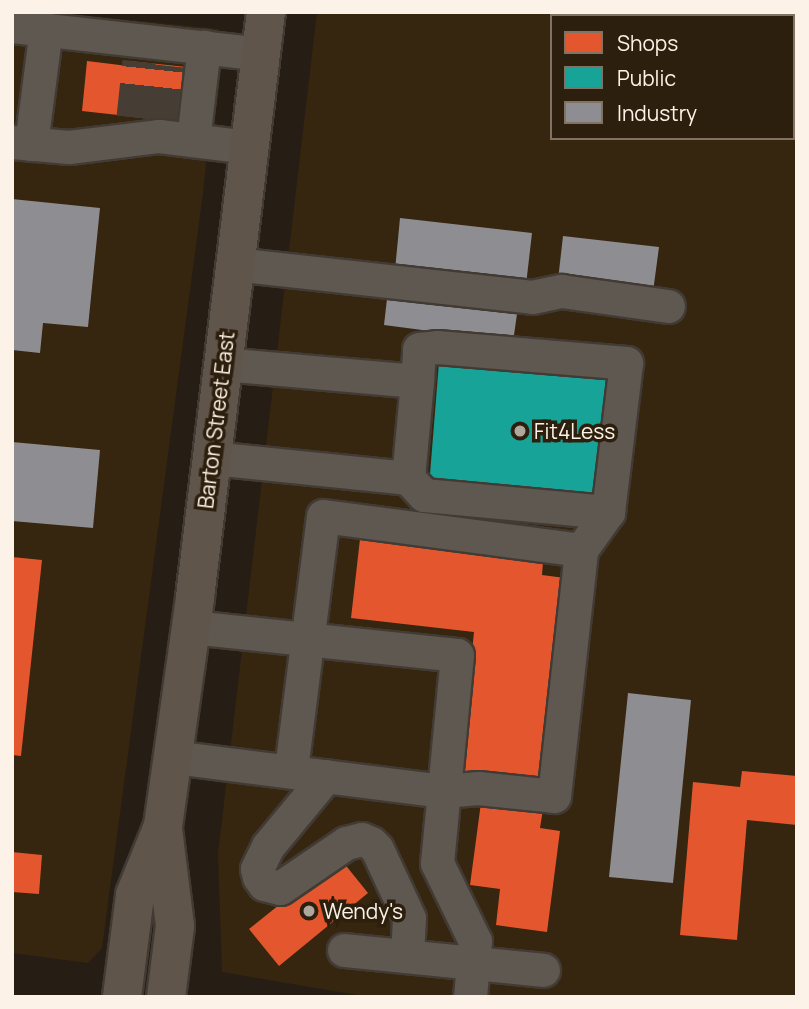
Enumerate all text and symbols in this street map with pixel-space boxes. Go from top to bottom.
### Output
legend [550,14,795,140]
text: Shops [617,29,678,57]
text: Public [617,64,676,92]
text: Industry [617,99,697,127]
street label: Barton Street East [193,330,239,510]
place label: Fit4Less [534,418,615,444]
marker: Fit4Less [512,423,528,439]
place label: Wendy's [323,898,403,924]
marker: Wendy's [301,903,317,919]

